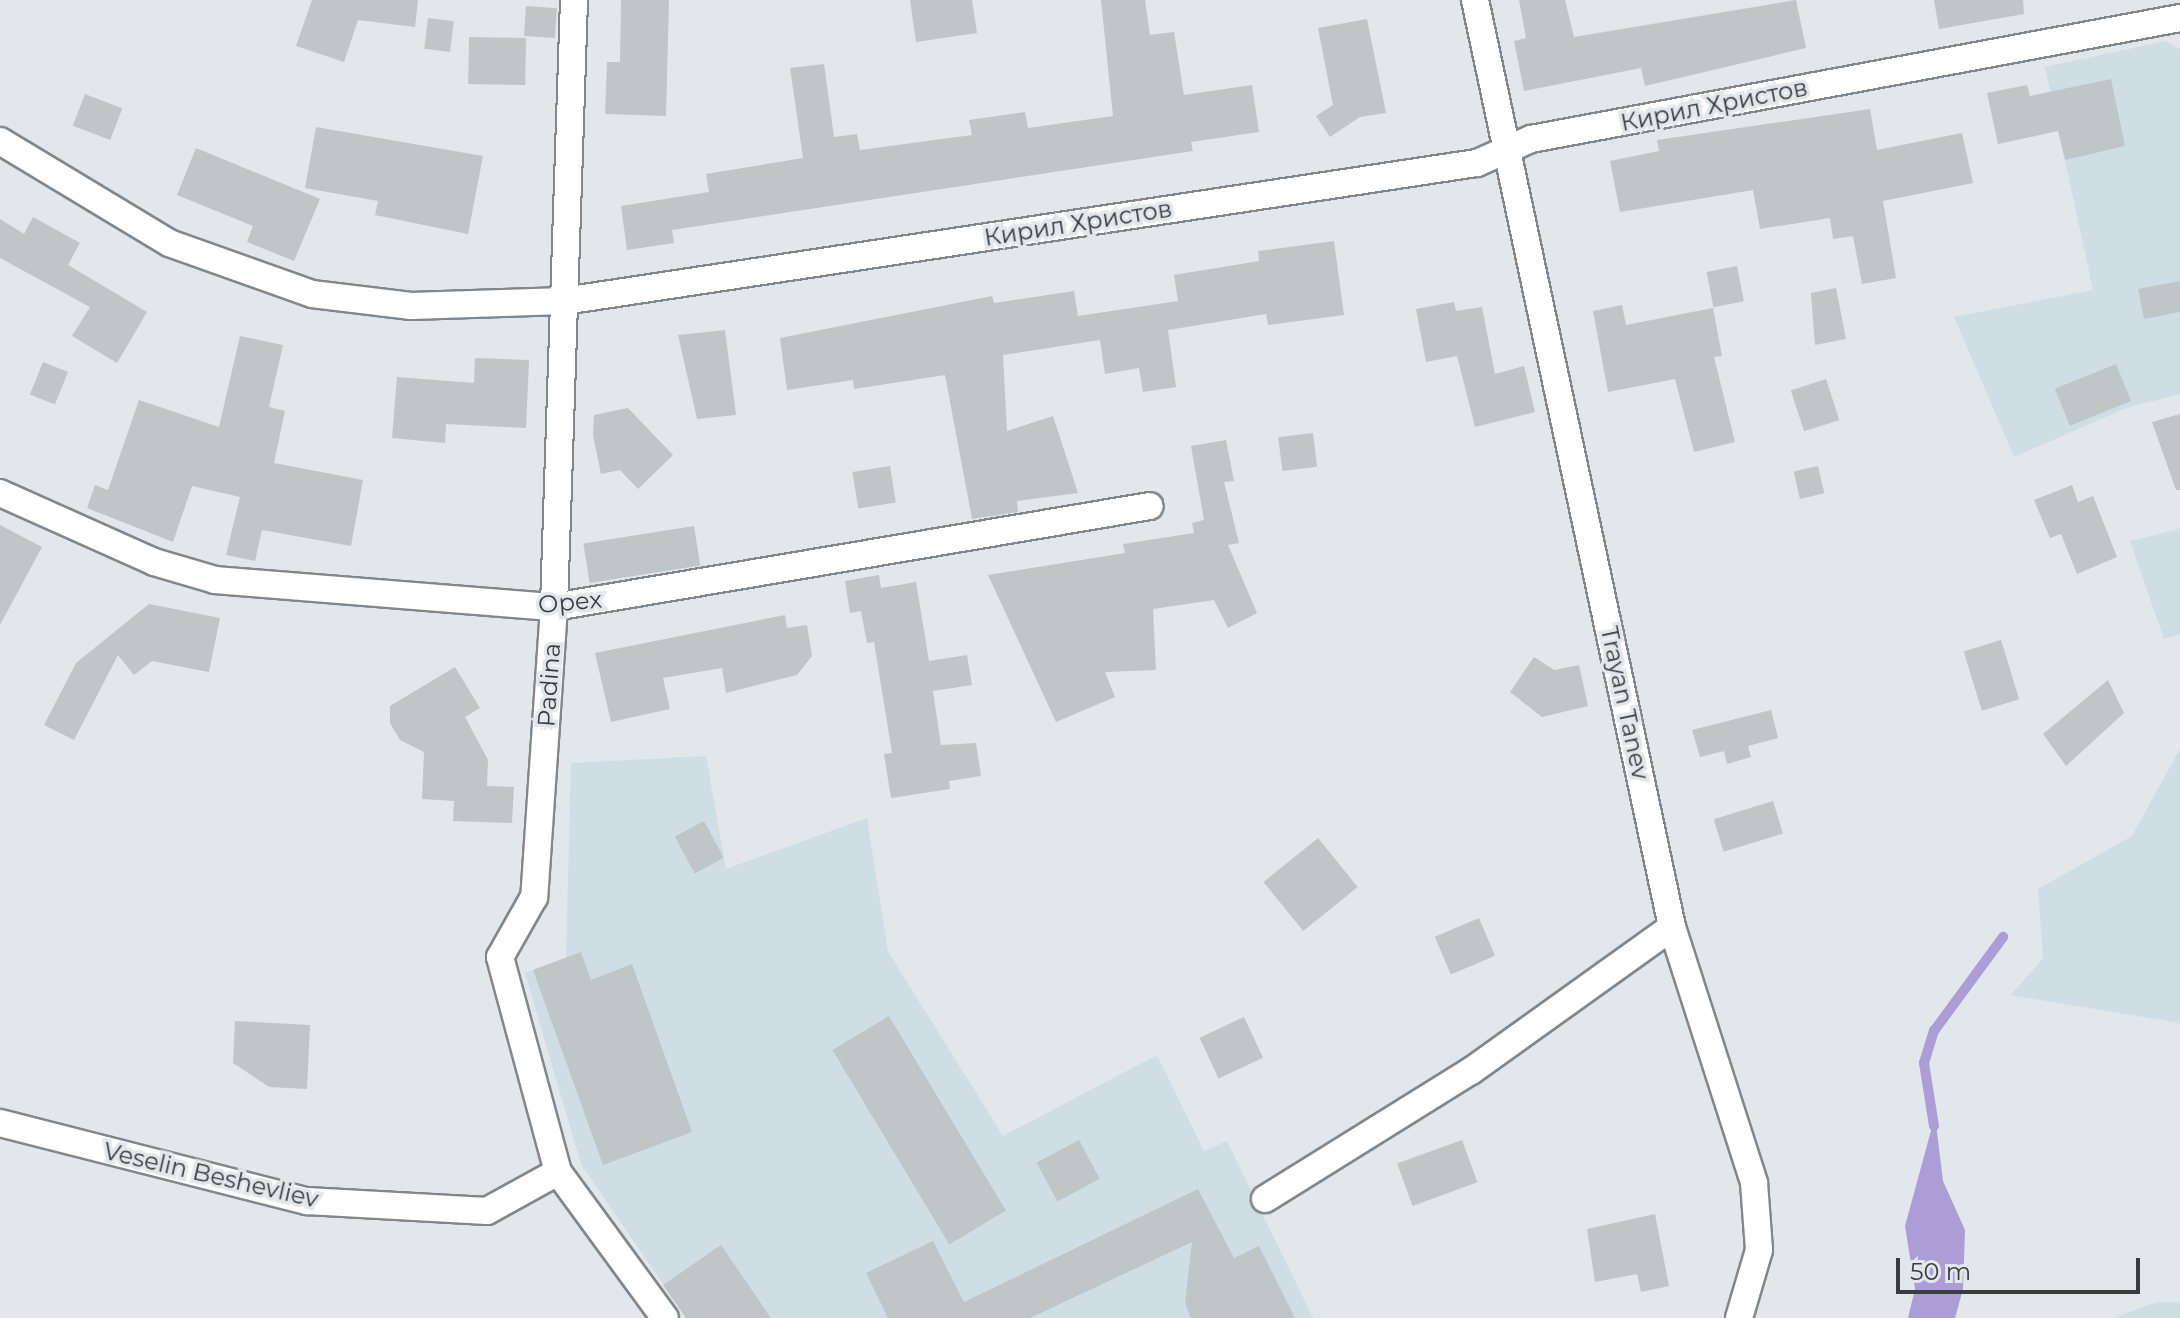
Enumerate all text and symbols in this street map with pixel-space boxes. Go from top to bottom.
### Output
street label: Кирил Христов [1618,73,1810,137]
street label: Кирил Христов [982,194,1174,252]
street label: Орех [537,585,603,619]
street label: Trayan Tanev [1595,624,1655,782]
street label: Padina [532,642,566,728]
street label: Veselin Beshevliev [101,1136,321,1214]
scale bar [1900,1242,2144,1292]
text: 50 m [1910,1257,1971,1286]

